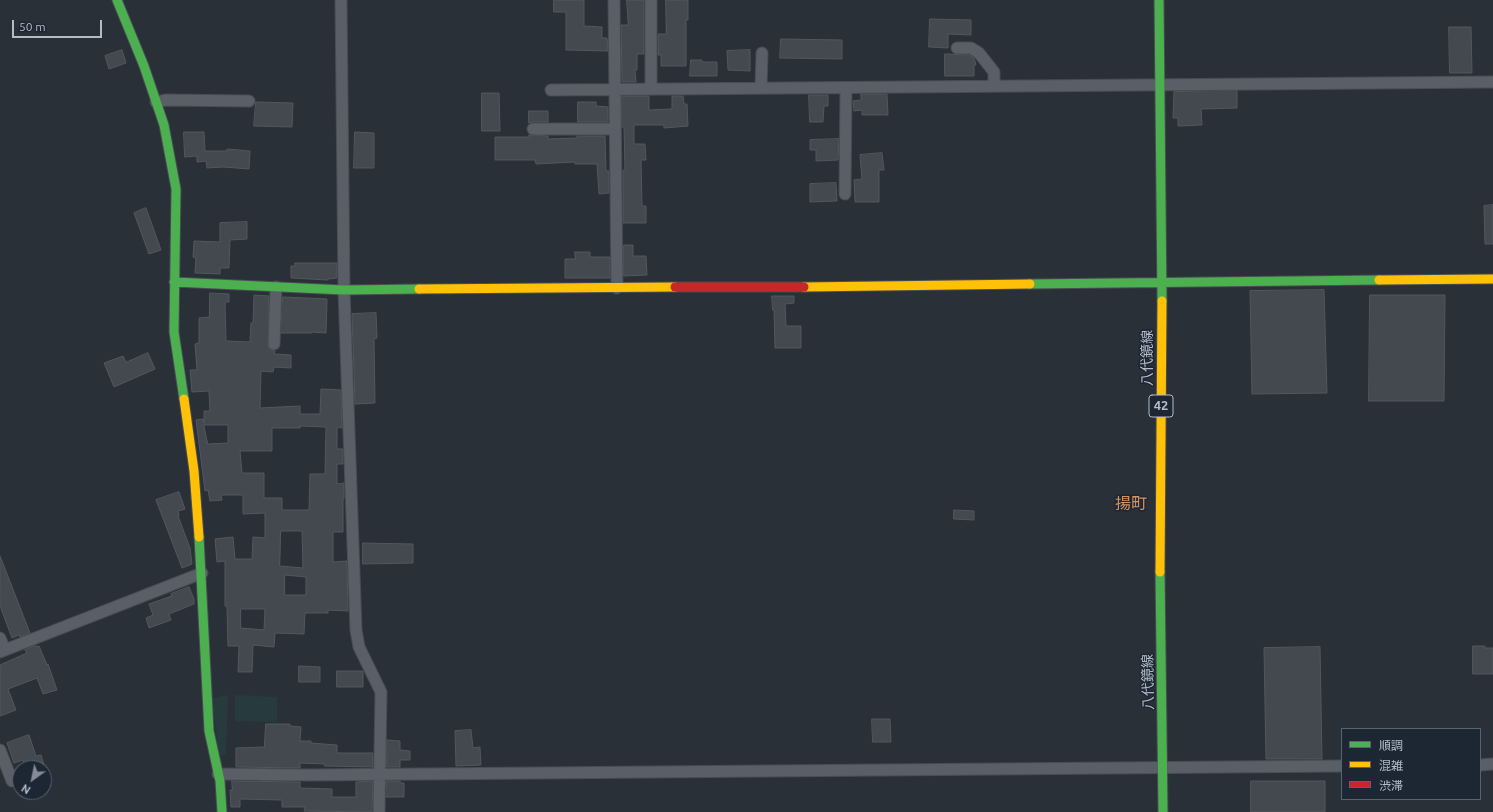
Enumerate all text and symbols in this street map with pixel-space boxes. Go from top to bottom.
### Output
scale bar [14,12,104,38]
text: 50 m [19,20,46,33]
street label: 八代鏡線 [1139,330,1155,386]
road number: 42 [1149,395,1173,417]
district label: 揚町 [1115,494,1147,514]
street label: 八代鏡線 [1139,654,1157,710]
legend [1341,728,1481,800]
text: 順調 [1379,739,1403,752]
text: 混雑 [1379,759,1403,772]
north arrow [12,760,52,800]
text: 渋滞 [1379,779,1403,792]
text: N [19,782,33,796]

